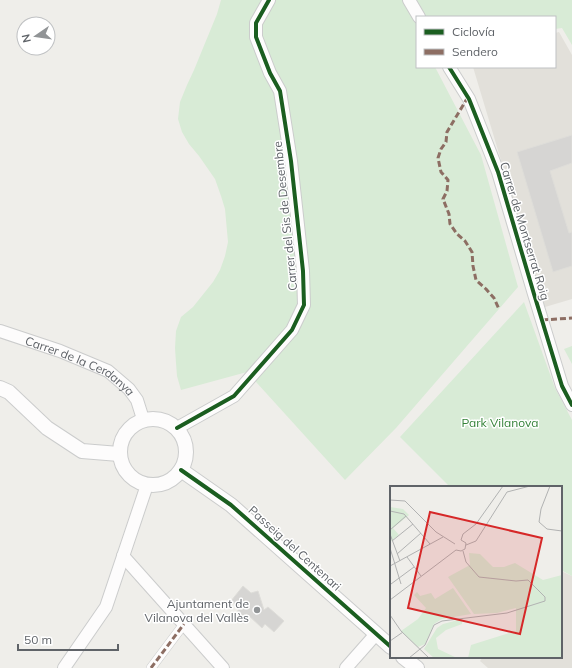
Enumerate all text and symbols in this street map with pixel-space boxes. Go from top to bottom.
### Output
north arrow [16,16,56,56]
legend [416,16,556,68]
text: Ciclovía [452,24,495,39]
text: N [19,33,34,44]
text: Sendero [452,44,498,59]
street label: Carrer del Sis de Desembre [270,140,300,292]
street label: Carrer de Montserrat Roig [497,160,553,302]
street label: Carrer de la Cerdanya [24,333,138,398]
park label: Park Vilanova [462,415,538,430]
inset map [390,486,562,658]
street label: Passeig del Centenari [246,502,345,594]
place label: Ajuntament de Vilanova del Vallès [145,596,249,625]
marker: Ajuntament de Vilanova del Vallès [252,605,262,615]
scale bar [18,626,118,652]
text: 50 m [24,632,52,647]

